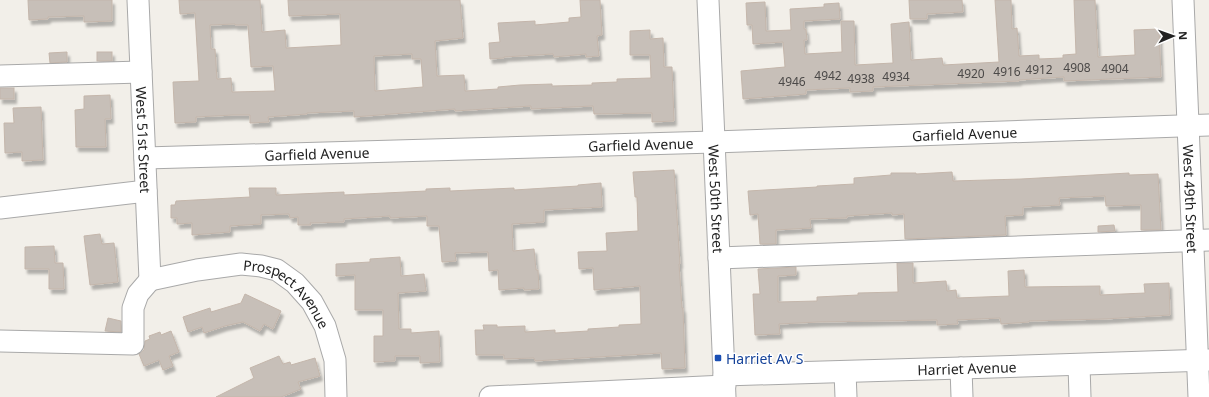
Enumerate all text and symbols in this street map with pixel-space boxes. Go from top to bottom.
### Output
north arrow [1153,16,1193,56]
text: N [1176,31,1191,40]
house number: 4908 [1063,59,1091,76]
house number: 4904 [1101,60,1129,77]
house number: 4912 [1025,61,1053,78]
house number: 4916 [993,63,1021,80]
house number: 4920 [957,65,985,82]
house number: 4942 [814,67,842,84]
house number: 4934 [882,68,910,85]
house number: 4938 [847,70,875,87]
house number: 4946 [778,73,806,90]
street label: West 51st Street [132,86,156,194]
street label: Garfield Avenue [912,122,1018,145]
street label: Garfield Avenue [588,133,694,155]
street label: Garfield Avenue [264,142,370,164]
street label: West 50th Street [705,144,728,253]
street label: West 49th Street [1179,144,1203,253]
street label: Prospect Avenue [242,255,334,332]
place label: Harriet Av S [726,349,804,368]
marker: Harriet Av S [713,353,723,363]
street label: Harriet Avenue [917,357,1017,379]

